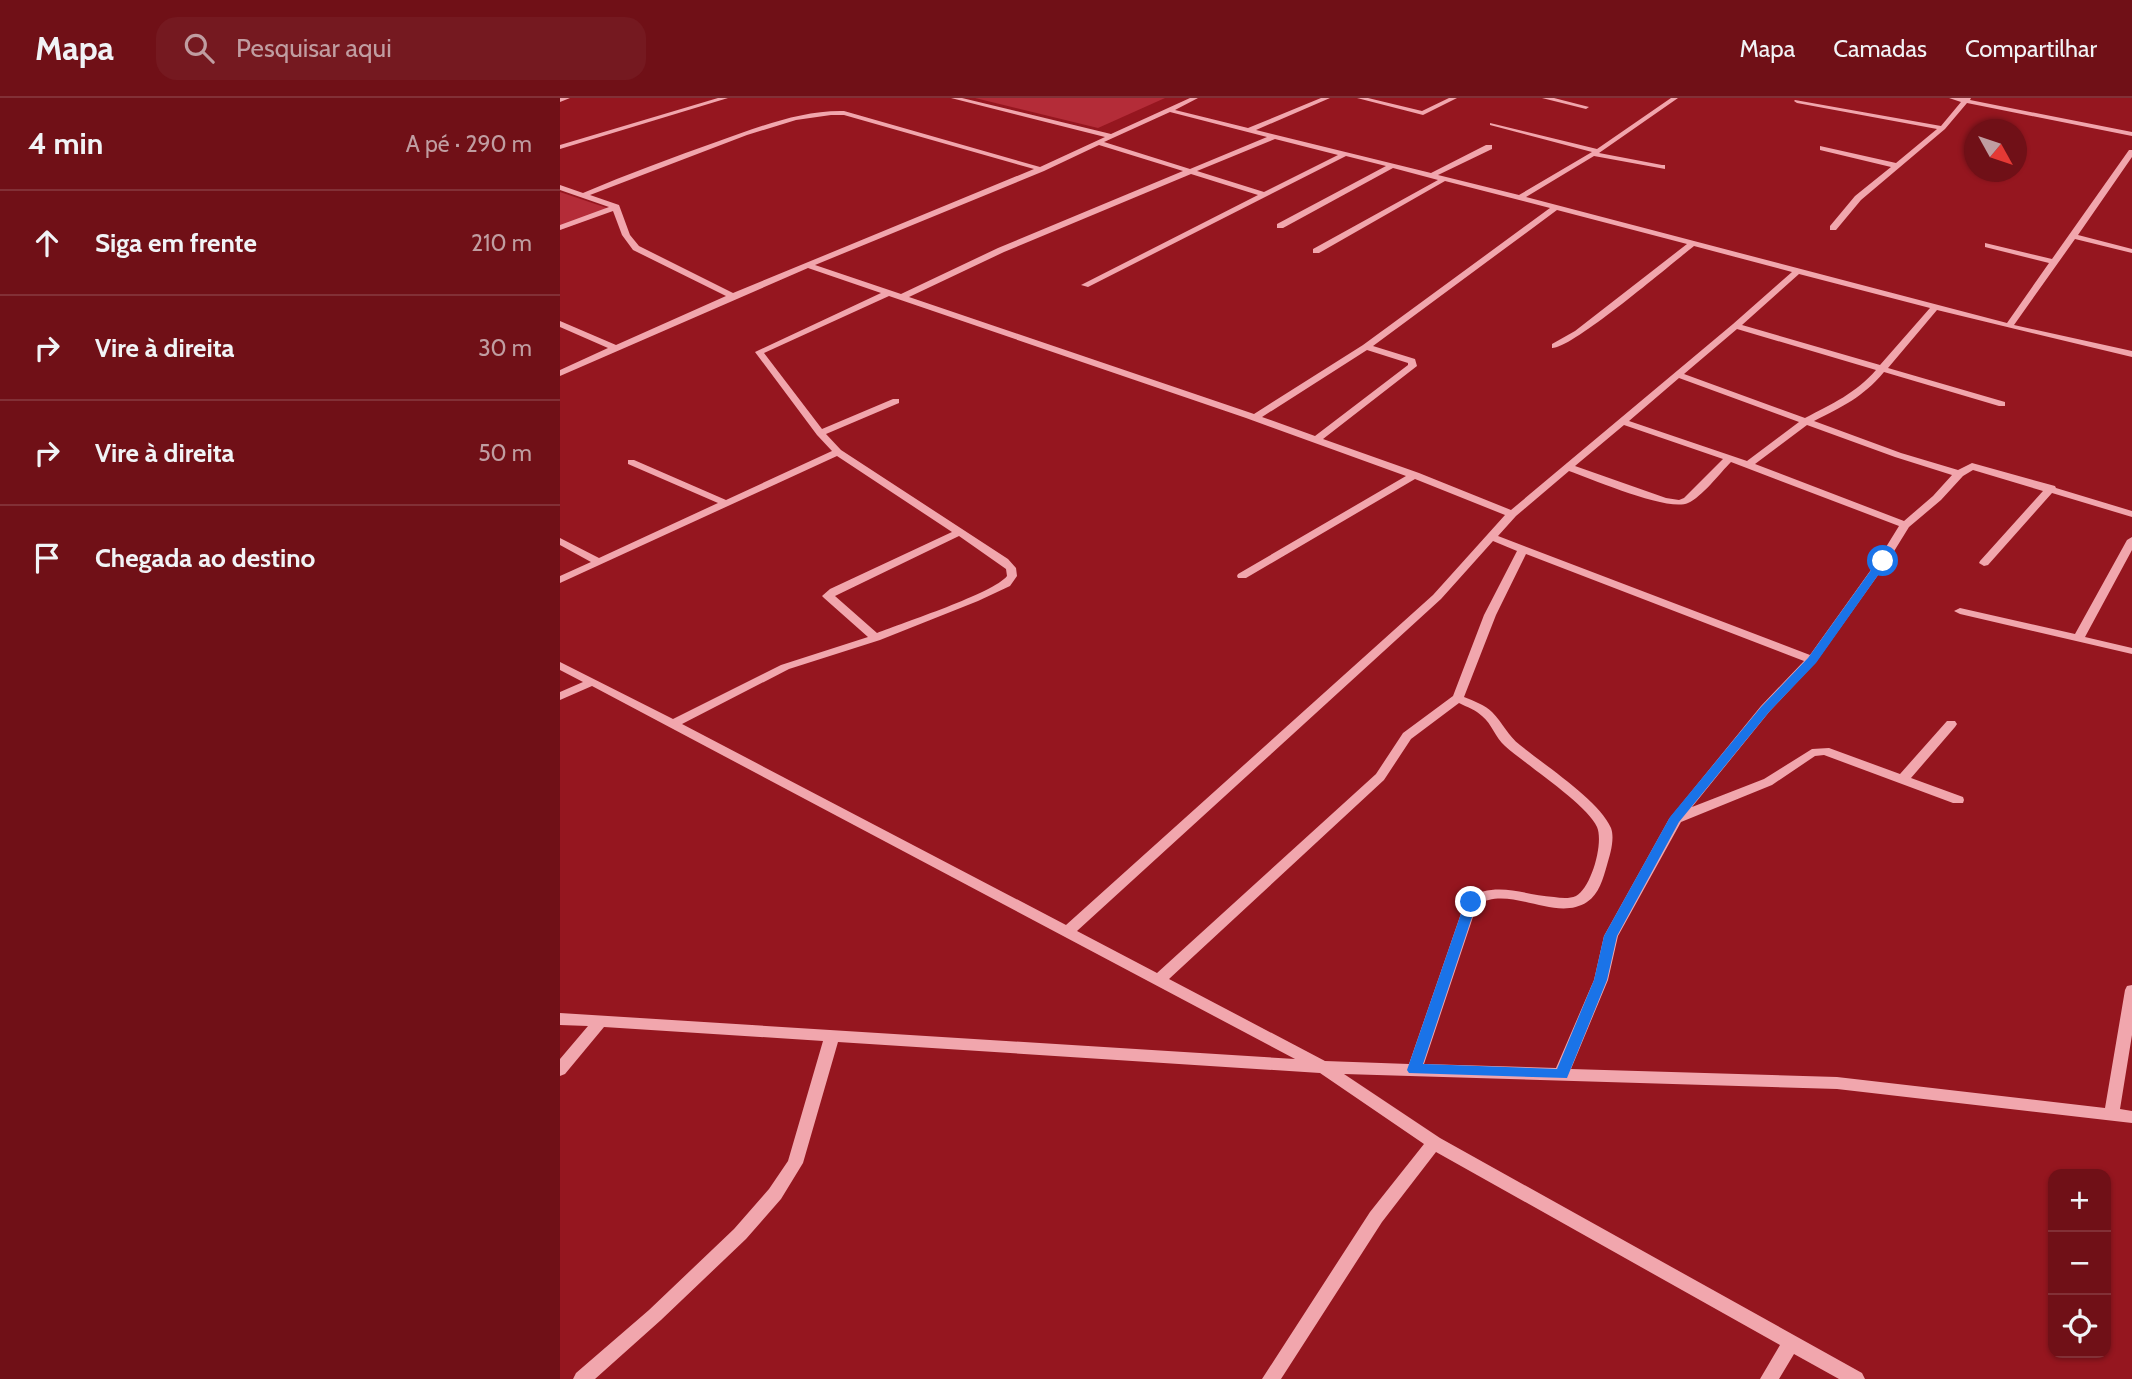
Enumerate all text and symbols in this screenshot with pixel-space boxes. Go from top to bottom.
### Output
search box [156,17,646,80]
text: Mapa [35,28,114,68]
icon: search [180,29,218,67]
text: Pesquisar aqui [236,32,392,64]
text: Mapa [1739,34,1795,63]
text: Camadas [1833,34,1927,63]
text: Compartilhar [1965,34,2097,63]
north arrow [1964,119,2027,182]
text: 4 min [28,125,103,162]
text: A pé · 290 m [406,130,532,158]
icon: ahead [28,224,66,262]
text: Siga em frente [95,227,257,259]
text: 210 m [471,229,532,257]
icon: right [28,329,66,367]
text: Vire à direita [95,332,235,364]
text: 30 m [478,334,532,362]
icon: right [28,434,66,472]
text: Vire à direita [95,437,235,469]
text: 50 m [478,439,532,467]
icon: arrive [28,539,66,577]
text: Chegada ao destino [95,542,315,574]
route start [1867,545,1898,576]
route end [1455,886,1486,917]
map controls [2048,1169,2111,1358]
button: + [2048,1169,2111,1232]
button: − [2048,1232,2111,1295]
button: locate [2048,1295,2111,1358]

